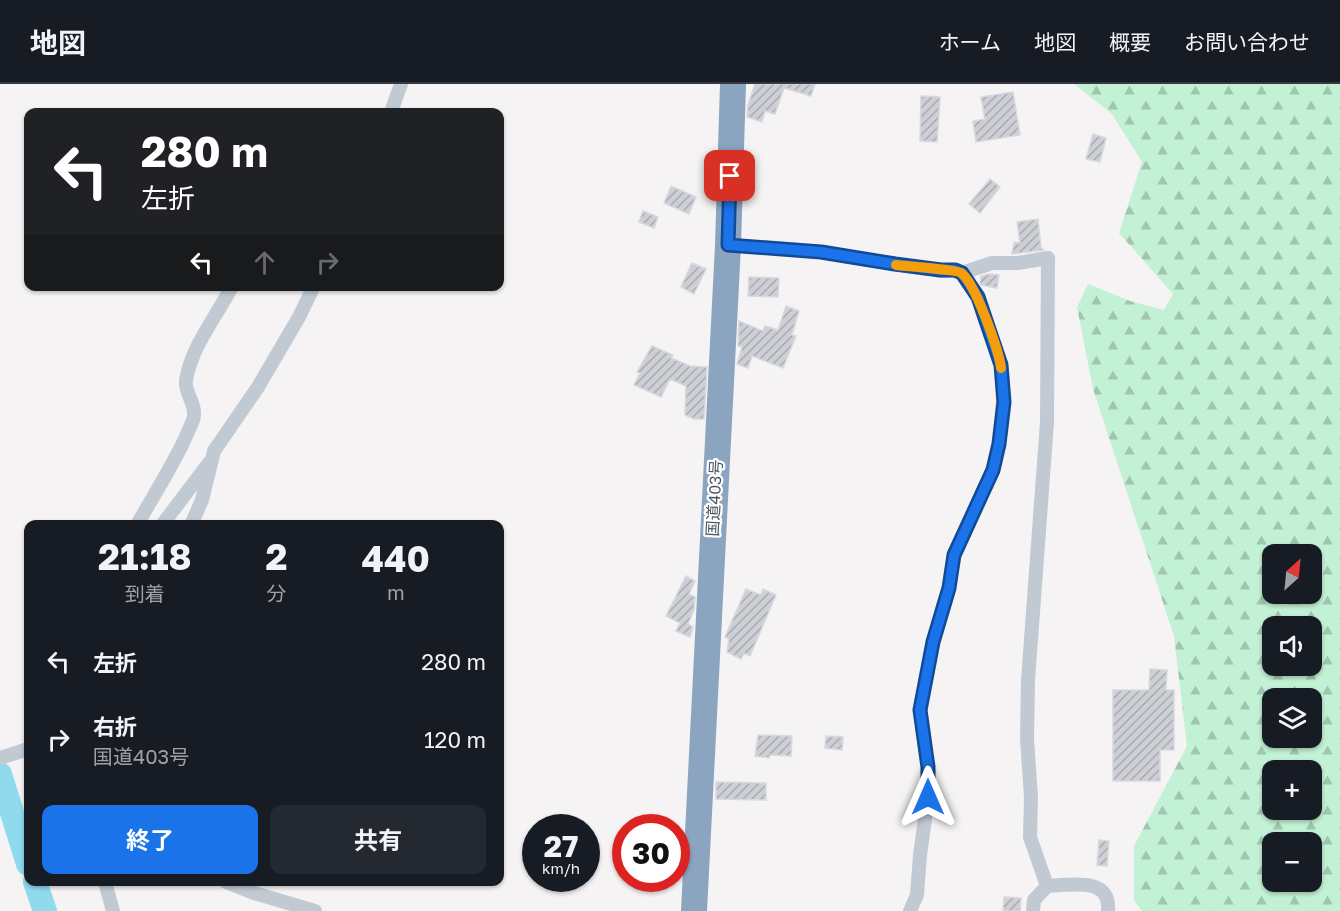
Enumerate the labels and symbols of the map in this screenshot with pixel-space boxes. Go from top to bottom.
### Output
pin [704,150,755,201]
street label: 国道403号 [702,459,726,537]
north arrow [1262,544,1322,604]
position arrow [896,765,960,829]
speed limit sign: 30 [612,814,690,892]

